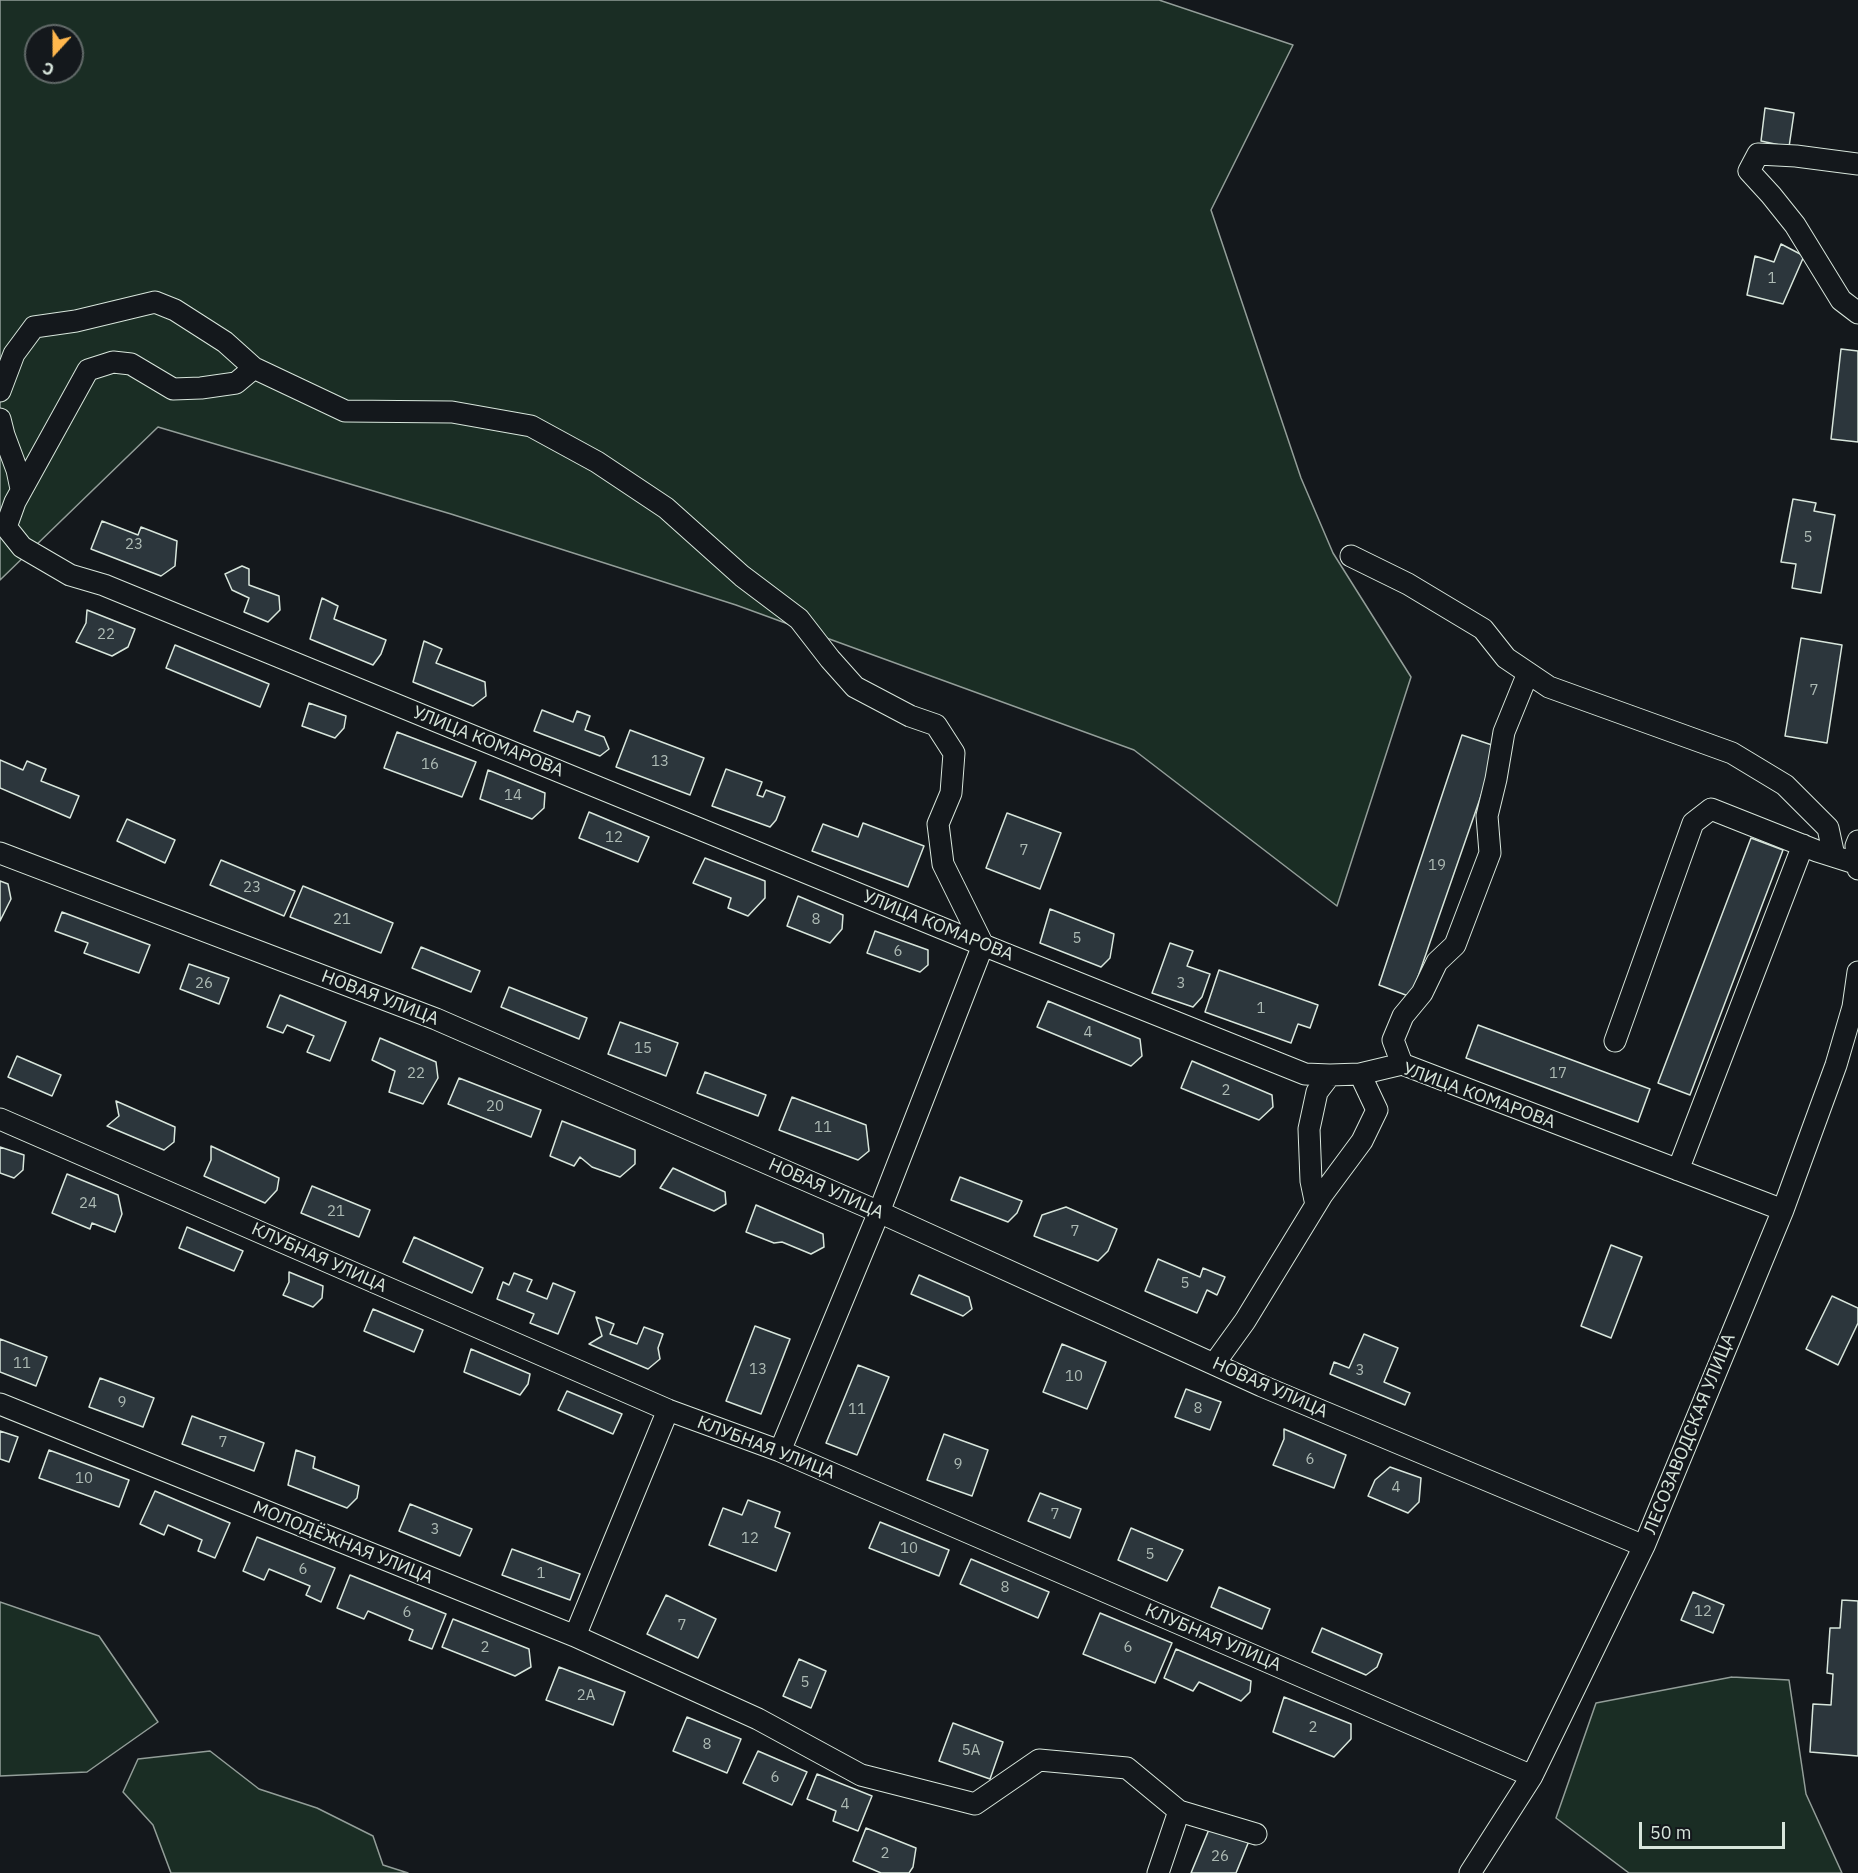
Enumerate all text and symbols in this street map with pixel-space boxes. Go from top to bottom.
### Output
north arrow [24,24,84,84]
text: С [40,58,57,80]
house number: 1 [1768,270,1776,288]
house number: 5 [1804,529,1812,547]
house number: 23 [125,536,143,554]
house number: 22 [97,626,115,644]
house number: 7 [1810,682,1818,700]
street label: УЛИЦА КОМАРОВА [409,702,567,782]
house number: 13 [651,753,669,771]
house number: 16 [421,756,439,774]
house number: 14 [504,787,522,805]
house number: 12 [605,829,623,847]
house number: 7 [1020,842,1028,860]
house number: 19 [1428,857,1446,875]
house number: 23 [243,879,261,897]
street label: УЛИЦА КОМАРОВА [859,886,1017,966]
house number: 21 [333,911,351,929]
house number: 8 [812,911,820,929]
house number: 5 [1073,930,1081,948]
house number: 6 [894,943,902,961]
street label: НОВАЯ УЛИЦА [318,966,442,1030]
house number: 26 [195,975,213,993]
house number: 3 [1177,975,1185,993]
house number: 1 [1257,1000,1265,1018]
house number: 4 [1084,1024,1092,1042]
house number: 15 [634,1040,652,1058]
street label: УЛИЦА КОМАРОВА [1400,1058,1558,1134]
house number: 22 [407,1065,425,1083]
house number: 17 [1549,1065,1567,1083]
house number: 2 [1222,1082,1230,1100]
house number: 20 [486,1098,504,1116]
house number: 11 [814,1119,832,1137]
street label: НОВАЯ УЛИЦА [765,1154,887,1224]
house number: 24 [79,1195,97,1213]
house number: 21 [327,1203,345,1221]
street label: КЛУБНАЯ УЛИЦА [248,1218,390,1298]
house number: 7 [1071,1223,1079,1241]
house number: 5 [1181,1275,1189,1293]
street label: ЛЕСОЗАВОДСКАЯ УЛИЦА [1640,1330,1740,1538]
street label: НОВАЯ УЛИЦА [1209,1353,1331,1423]
house number: 11 [13,1355,31,1373]
house number: 13 [749,1361,767,1379]
house number: 3 [1356,1362,1364,1380]
house number: 10 [1065,1368,1083,1386]
house number: 9 [118,1394,126,1412]
house number: 8 [1194,1400,1202,1418]
house number: 11 [848,1401,866,1419]
street label: КЛУБНАЯ УЛИЦА [694,1412,838,1484]
house number: 7 [219,1434,227,1452]
house number: 6 [1306,1451,1314,1469]
house number: 9 [954,1456,962,1474]
house number: 10 [75,1470,93,1488]
house number: 4 [1392,1479,1400,1497]
street label: МОЛОДЁЖНАЯ УЛИЦА [250,1497,436,1589]
house number: 7 [1051,1506,1059,1524]
house number: 3 [431,1521,439,1539]
house number: 12 [741,1530,759,1548]
house number: 10 [900,1540,918,1558]
house number: 5 [1146,1546,1154,1564]
house number: 6 [299,1561,307,1579]
house number: 1 [537,1565,545,1583]
house number: 8 [1001,1579,1009,1597]
street label: КЛУБНАЯ УЛИЦА [1142,1600,1284,1676]
house number: 12 [1694,1603,1712,1621]
house number: 6 [403,1604,411,1622]
house number: 7 [678,1617,686,1635]
house number: 2 [481,1639,489,1657]
house number: 6 [1124,1639,1132,1657]
house number: 5 [801,1674,809,1692]
house number: 2А [577,1687,595,1705]
house number: 2 [1309,1719,1317,1737]
house number: 8 [703,1736,711,1754]
house number: 5А [962,1742,980,1760]
house number: 6 [771,1769,779,1787]
house number: 4 [841,1796,849,1814]
scale bar [1642,1810,1788,1848]
text: 50 m [1650,1821,1692,1844]
house number: 2 [881,1845,889,1863]
house number: 26 [1211,1848,1229,1866]

